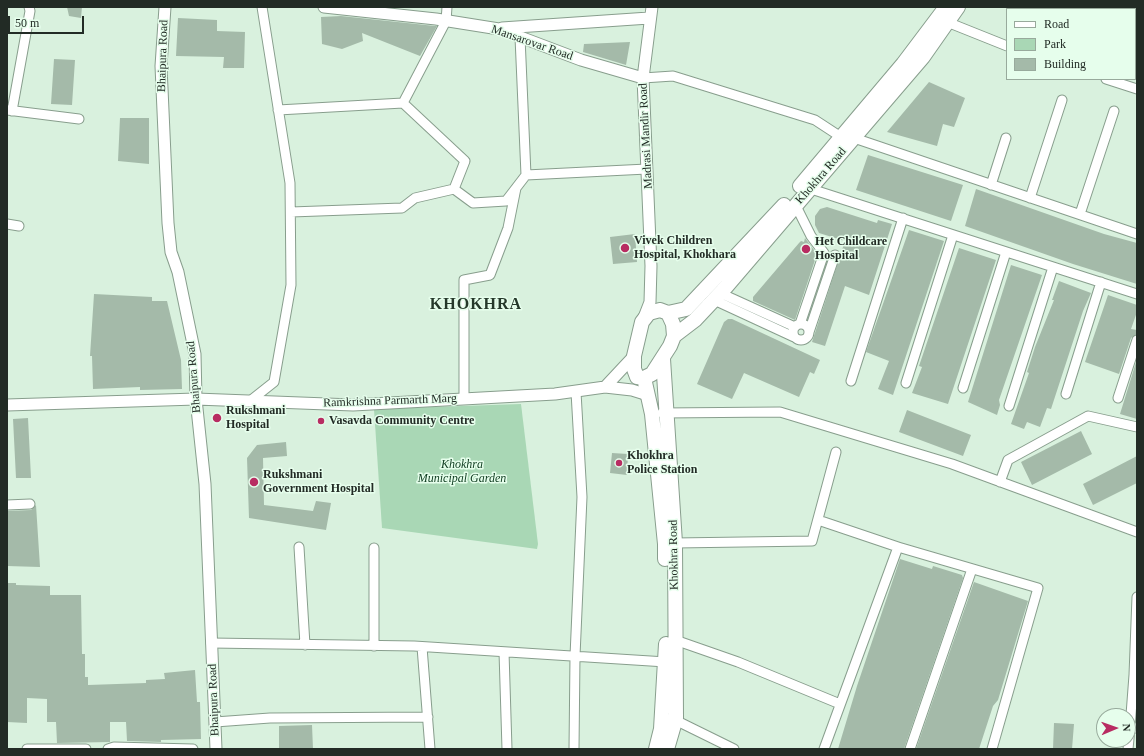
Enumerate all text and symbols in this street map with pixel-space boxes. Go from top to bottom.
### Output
scale bar [10,8,86,34]
legend [1006,8,1136,80]
text: 50 m [15,16,39,30]
text: Road [1044,17,1069,31]
street label: Bhaipura Road [155,20,171,92]
street label: Mansarovar Road [489,22,575,64]
text: Park [1044,37,1066,51]
text: Building [1044,57,1086,71]
street label: Madrasi Mandir Road [636,83,656,189]
street label: Khokhra Road [792,145,850,207]
place label: Vivek Children Hospital, Khokhara [634,234,736,262]
place label: Het Childcare Hospital [815,235,887,263]
marker: Vivek Children Hospital, Khokhara [619,242,631,254]
marker: Het Childcare Hospital [800,243,812,255]
district label: KHOKHRA [430,295,522,315]
street label: Bhaipura Road [184,340,204,414]
street label: Ramkrishna Parmarth Marg [323,391,457,411]
place label: Rukshmani Hospital [226,404,285,432]
marker: Rukshmani Hospital [211,412,223,424]
place label: Vasavda Community Centre [329,414,474,428]
marker: Vasavda Community Centre [316,416,326,426]
place label: Khokhra Police Station [627,449,697,477]
park label: Khokhra Municipal Garden [418,458,506,486]
marker: Khokhra Police Station [614,458,624,468]
place label: Rukshmani Government Hospital [263,468,374,496]
marker: Rukshmani Government Hospital [248,476,260,488]
street label: Khokhra Road [666,520,682,590]
street label: Bhaipura Road [206,664,222,736]
north arrow [1096,708,1136,748]
text: N [1121,723,1133,732]

